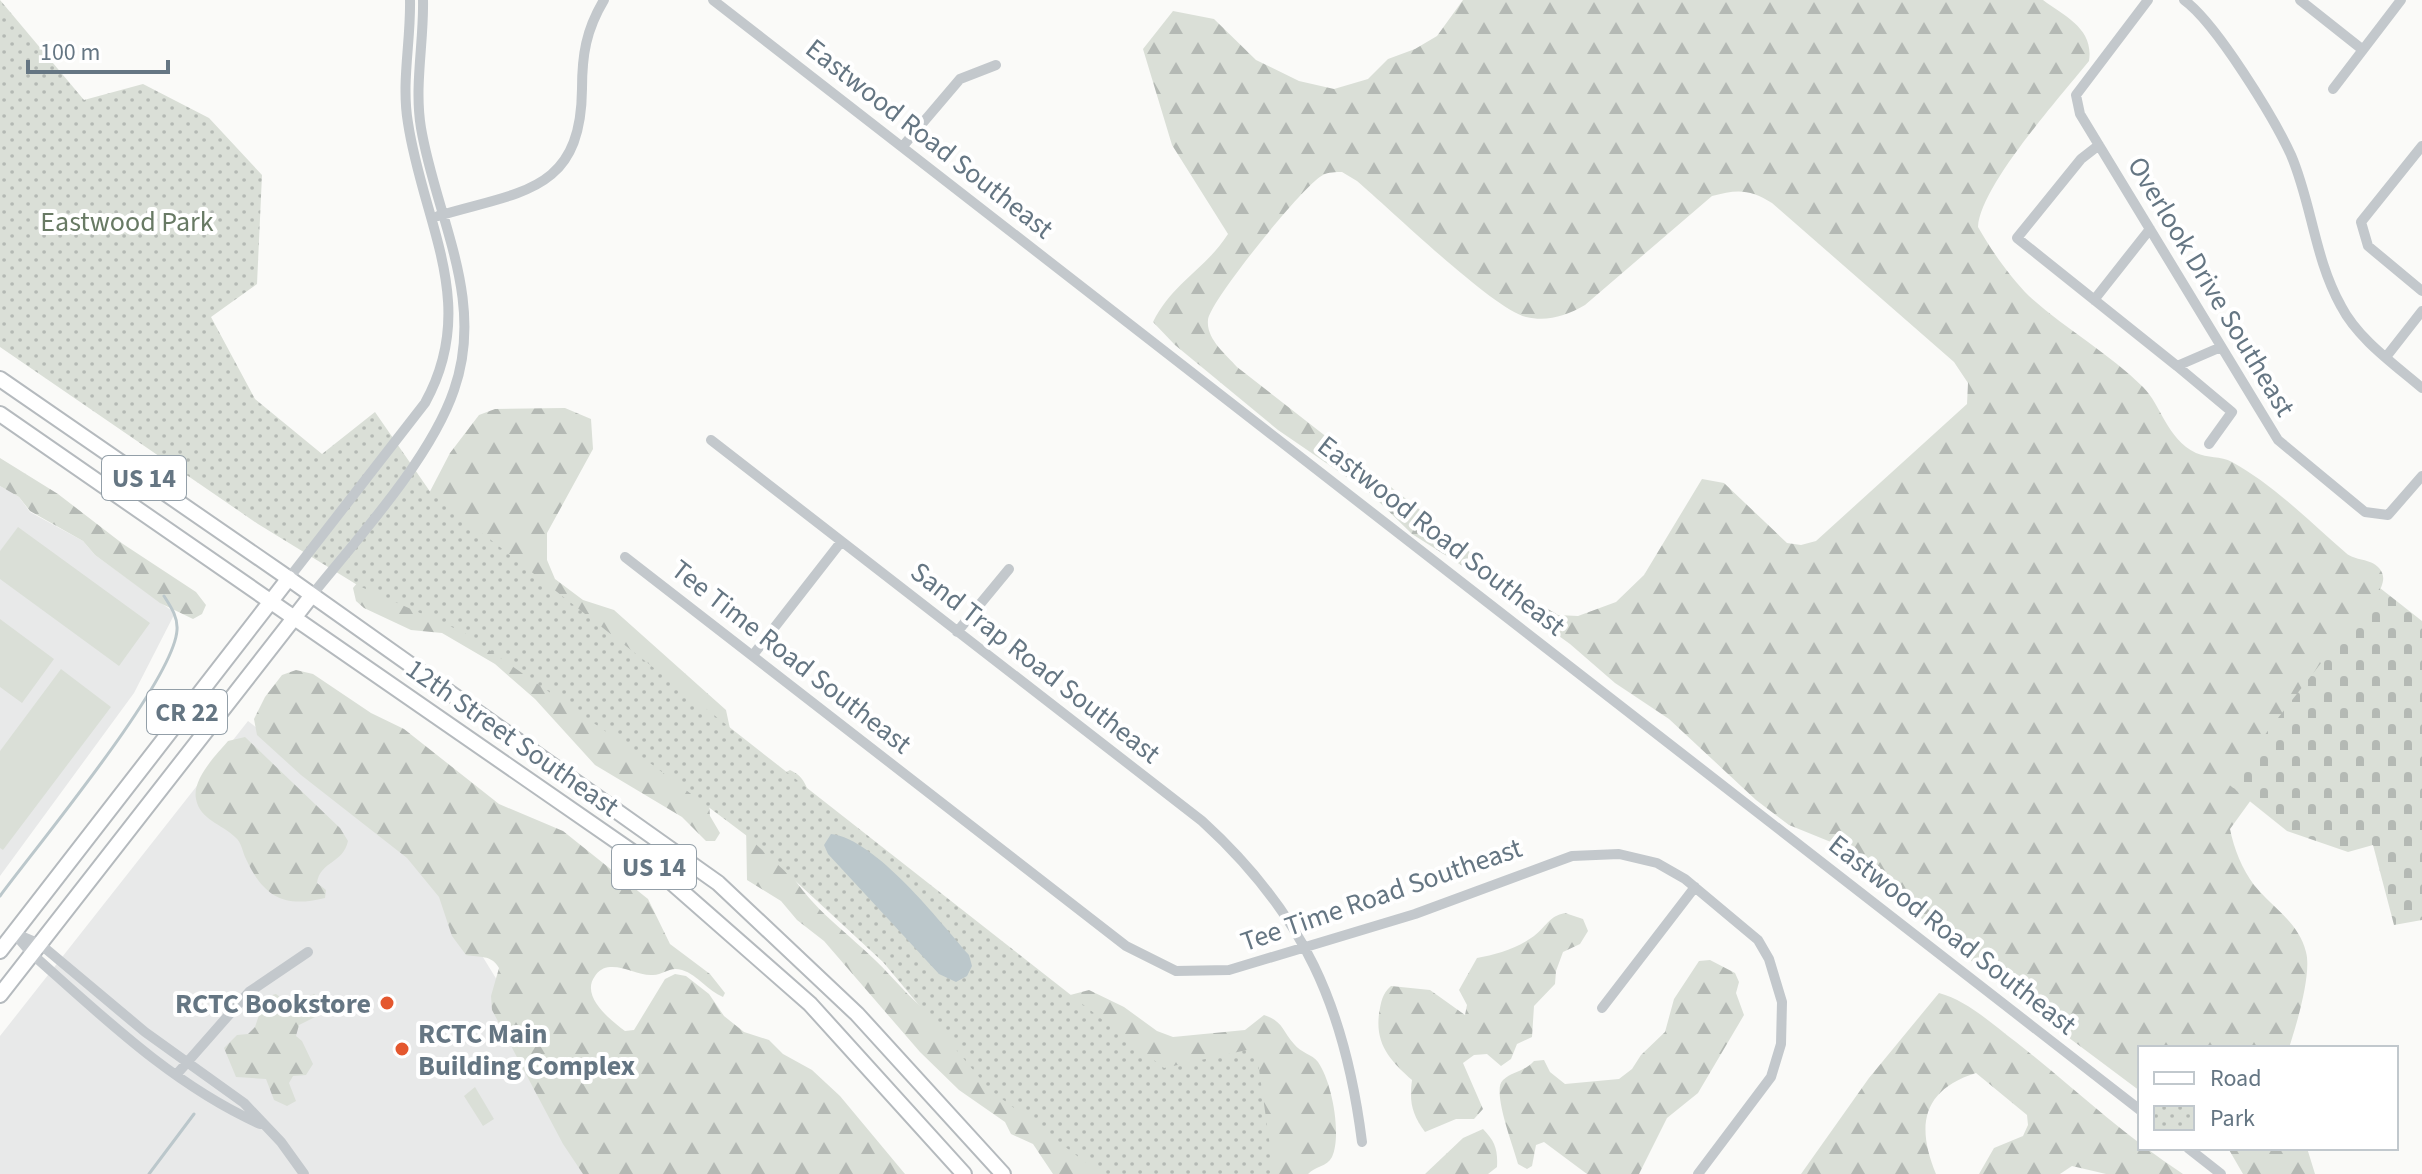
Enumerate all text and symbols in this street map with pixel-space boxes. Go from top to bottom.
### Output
scale bar [28,24,168,74]
street label: Eastwood Road Southeast [797,29,1062,249]
text: 100 m [40,35,100,70]
street label: Overlook Drive Southeast [2118,149,2305,424]
park label: Eastwood Park [40,202,214,242]
street label: Eastwood Road Southeast [1309,426,1574,646]
road number: US 14 [102,456,186,500]
street label: Tee Time Road Southeast [663,550,920,764]
street label: Sand Trap Road Southeast [902,552,1169,774]
street label: 12th Street Southeast [398,649,628,827]
road number: CR 22 [147,690,227,734]
street label: Eastwood Road Southeast [1820,825,2085,1045]
street label: Tee Time Road Southeast [1235,828,1528,962]
road number: US 14 [612,845,696,889]
place label: RCTC Bookstore [175,984,371,1024]
marker: RCTC Bookstore [378,994,396,1012]
place label: RCTC Main Building Complex [418,1014,635,1086]
marker: RCTC Main Building Complex [393,1040,411,1058]
legend [2138,1046,2398,1150]
text: Road [2210,1061,2262,1096]
text: Park [2210,1101,2255,1136]

